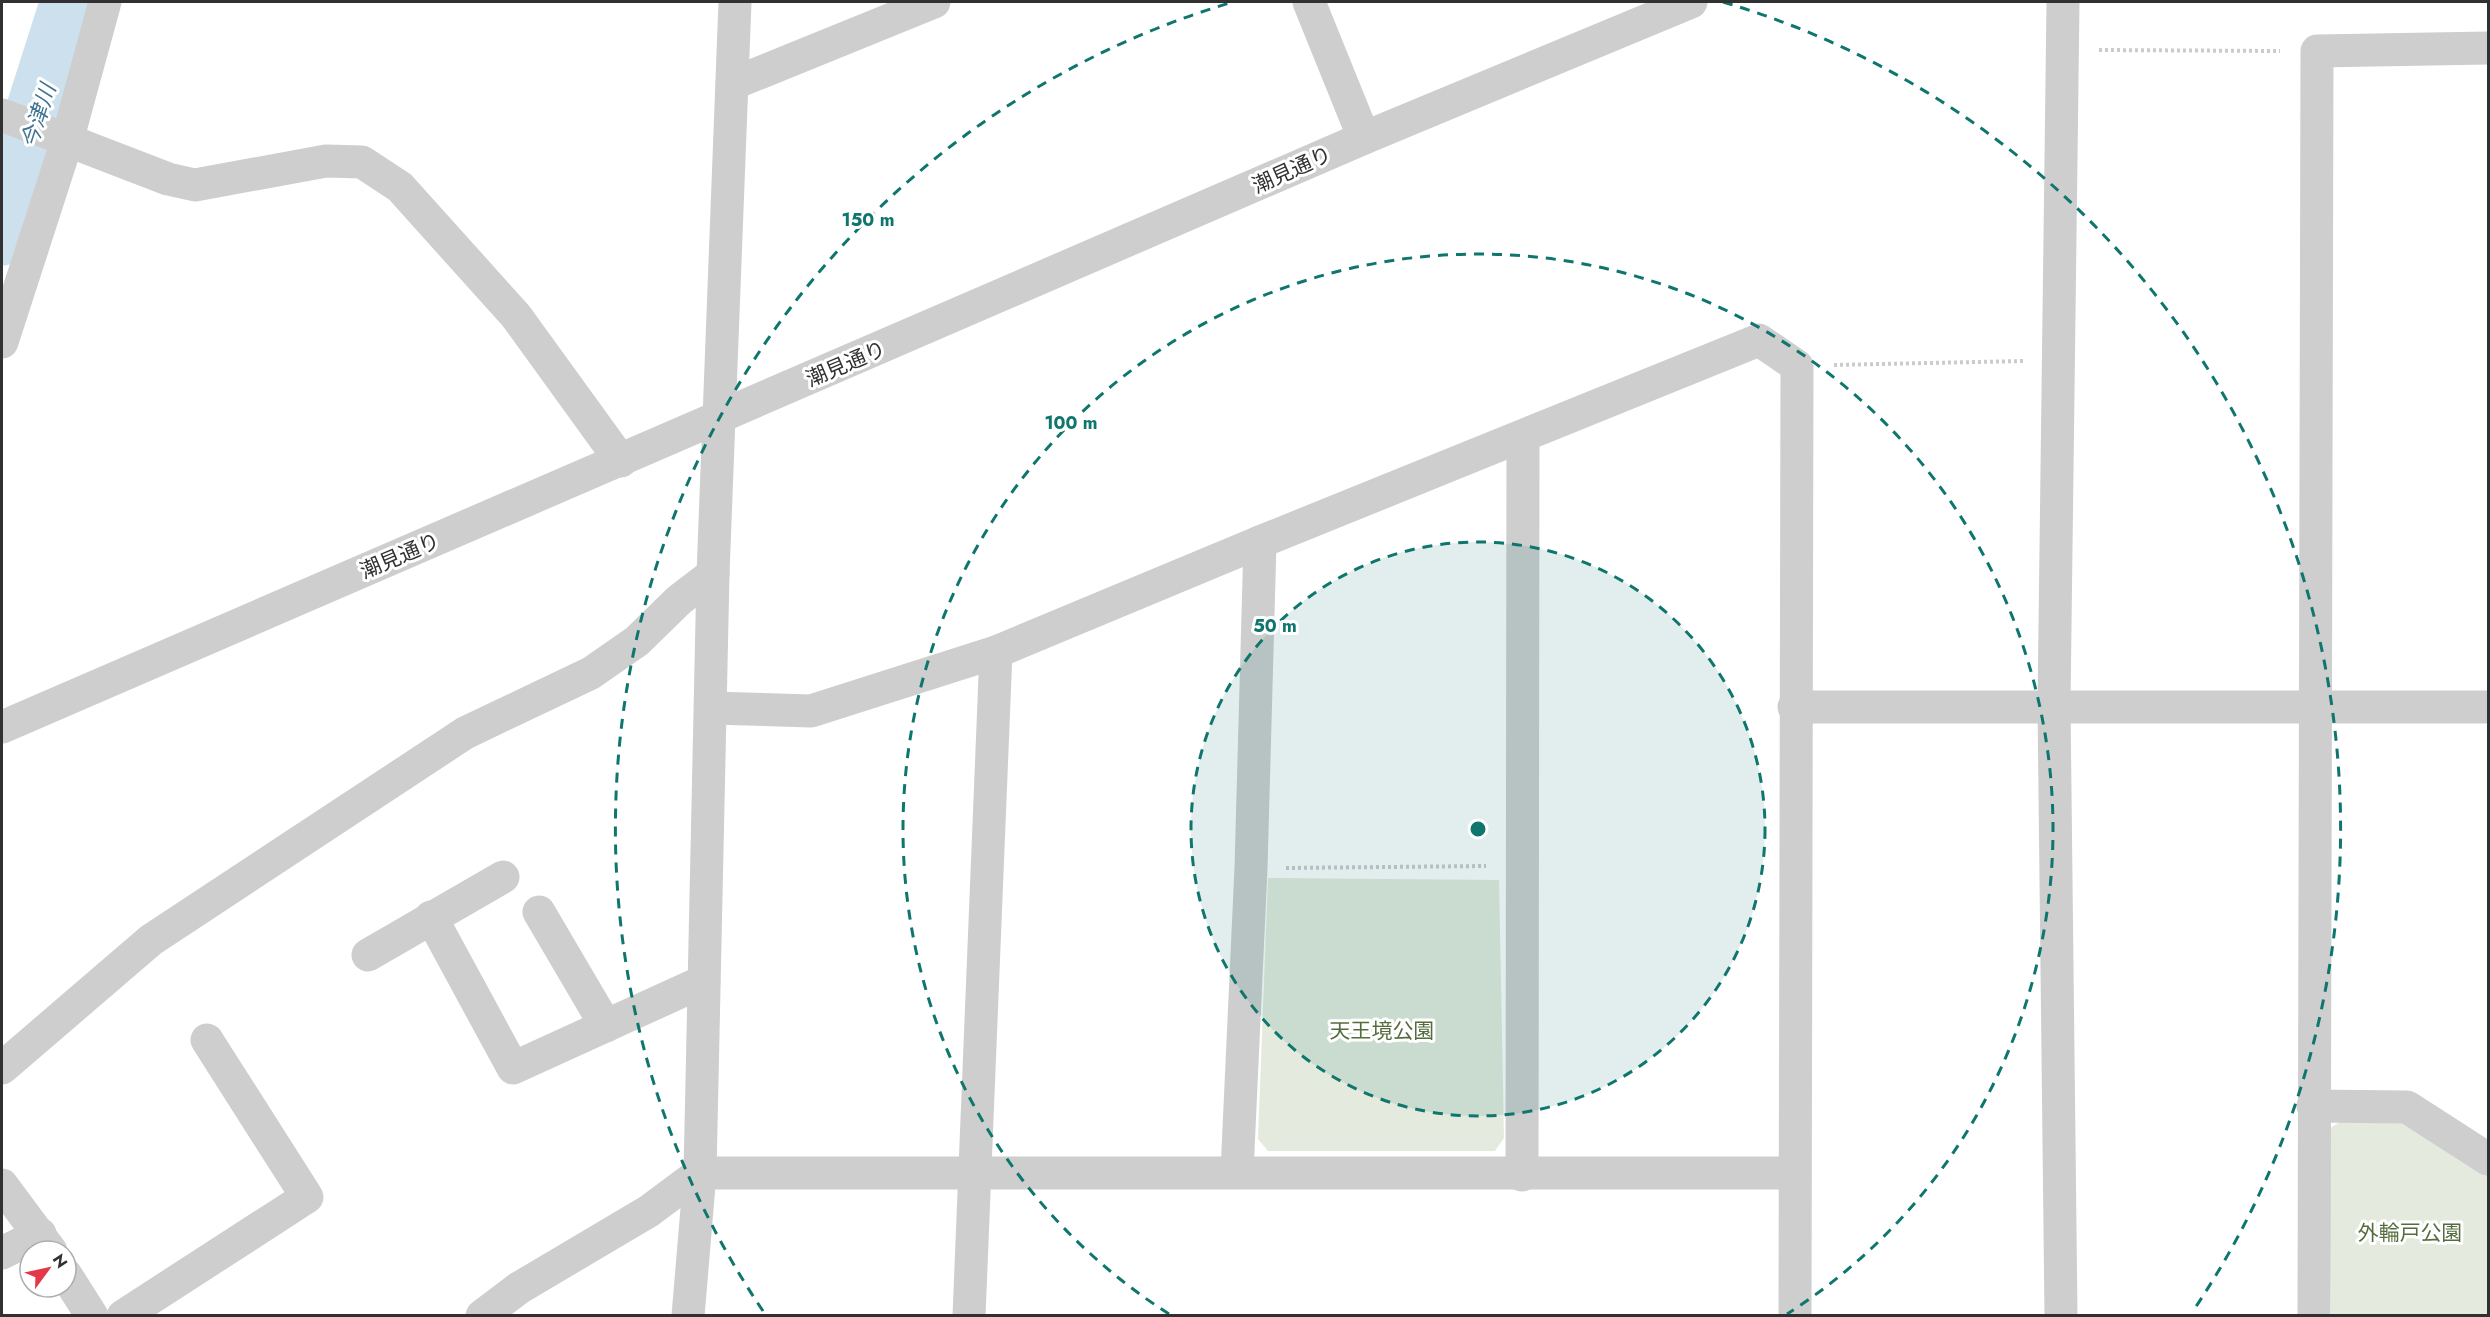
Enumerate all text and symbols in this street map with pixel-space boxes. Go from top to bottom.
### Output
water label: 今津川 [13,78,64,152]
street label: 潮見通り [1248,139,1336,201]
text: 150 m [842,207,894,233]
street label: 潮見通り [801,334,891,394]
text: 100 m [1044,410,1098,436]
street label: 潮見通り [355,526,445,586]
text: 50 m [1253,613,1297,639]
centre of rings [1468,819,1488,839]
park label: 天王境公園 [1330,1016,1435,1046]
park label: 外輪戸公園 [2358,1218,2463,1248]
north arrow [18,1239,78,1299]
text: N [47,1250,73,1273]

